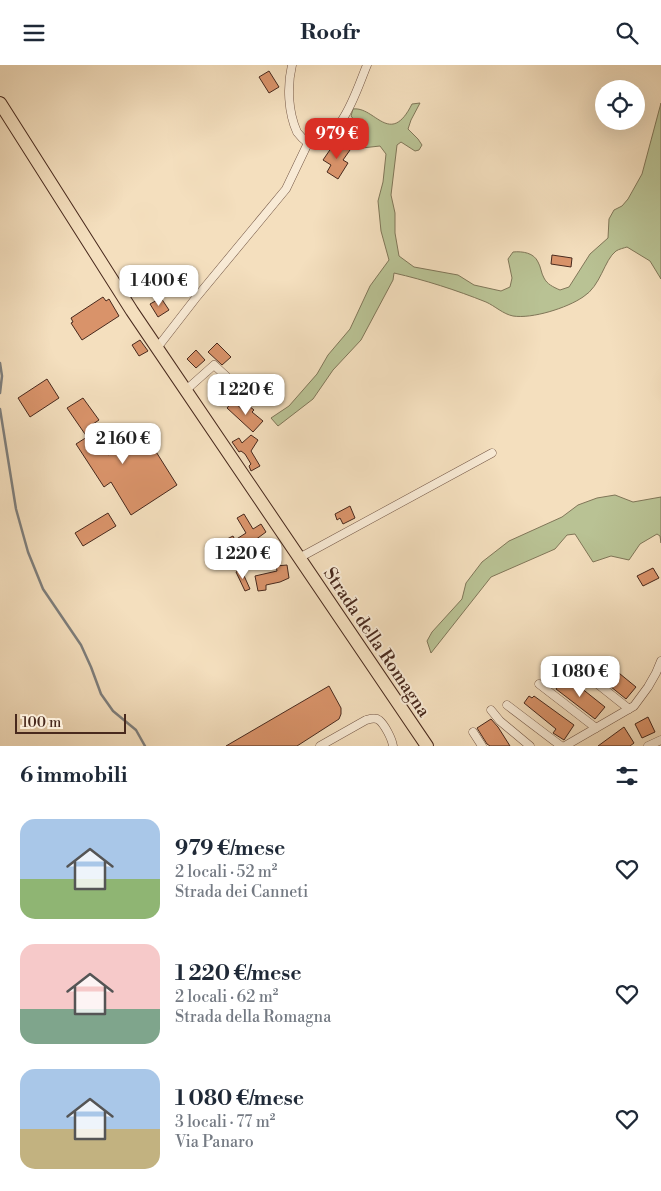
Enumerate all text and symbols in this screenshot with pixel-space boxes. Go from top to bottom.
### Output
icon: menu [20,19,48,47]
text: Roofr [300,19,361,46]
icon: search [613,19,641,47]
map controls [595,80,645,130]
button: locate [595,80,645,130]
pin: 979 € [302,117,372,160]
text: 979 € [316,124,358,144]
pin: 1 400 € [113,265,205,307]
text: 1 400 € [130,271,188,291]
pin: 1 220 € [200,373,292,416]
text: 1 220 € [219,380,273,400]
pin: 2 160 € [77,423,169,465]
text: 2 160 € [96,429,150,449]
pin: 1 220 € [197,537,289,580]
text: 1 220 € [216,544,270,564]
street label: Strada della Romagna [318,563,436,722]
pin: 1 080 € [534,655,626,698]
text: 1 080 € [552,662,608,682]
scale bar [15,711,126,734]
text: 100 m [22,714,61,732]
icon: filters [613,762,641,790]
text: 6 immobili [20,763,127,789]
text: 979 €/mese [175,836,285,862]
icon: home [60,839,120,899]
icon: heart [613,855,641,883]
text: 2 locali · 52 m² [175,862,277,882]
text: Strada dei Canneti [175,882,308,902]
text: 1 220 €/mese [175,961,302,987]
icon: home [60,964,120,1024]
icon: heart [613,980,641,1008]
text: 2 locali · 62 m² [175,987,278,1007]
text: Strada della Romagna [175,1007,331,1027]
text: 1 080 €/mese [175,1086,304,1112]
icon: home [60,1089,120,1149]
icon: heart [613,1105,641,1133]
text: 3 locali · 77 m² [175,1112,275,1132]
text: Via Panaro [175,1132,254,1152]

